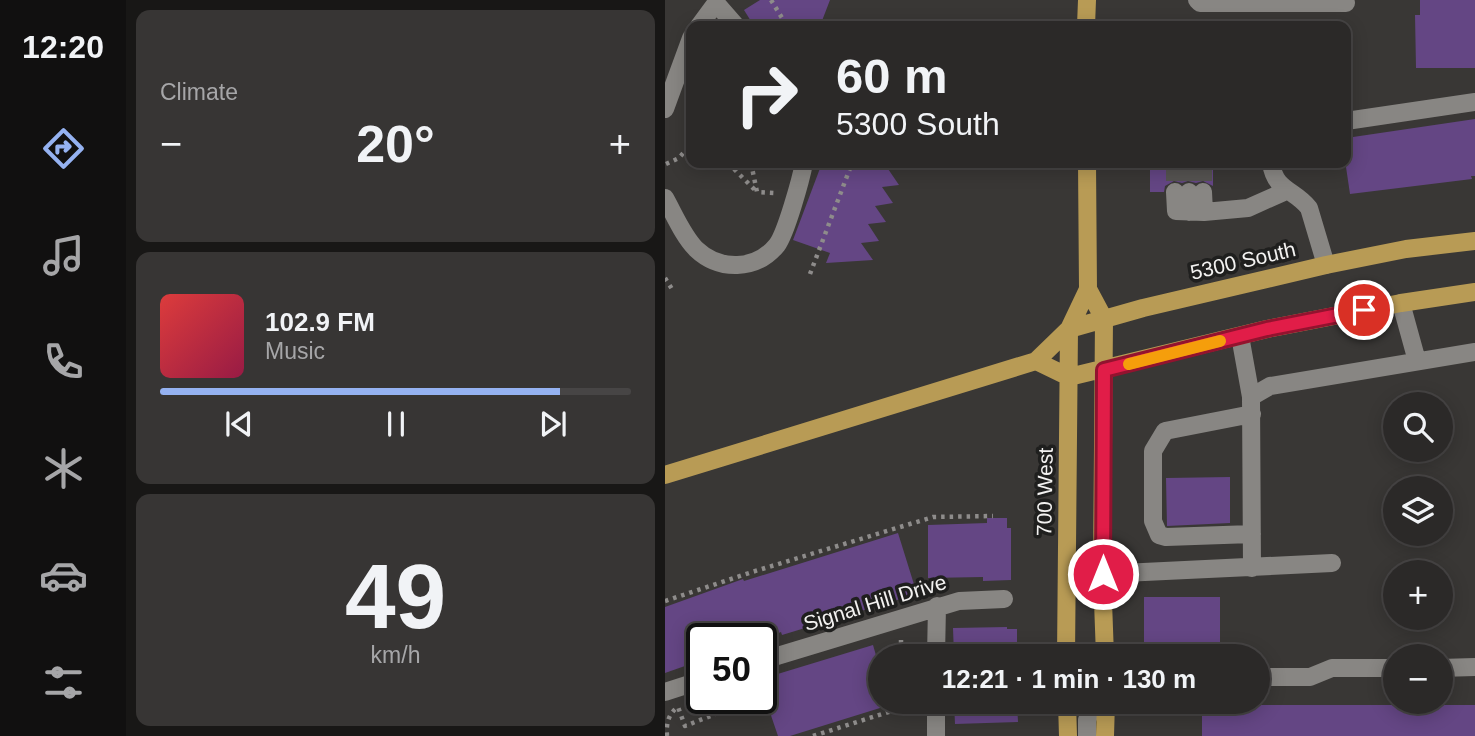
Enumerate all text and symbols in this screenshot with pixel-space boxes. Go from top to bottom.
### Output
text: 12:20 [22,29,104,65]
icon: right [721,49,812,140]
text: 60 m [836,49,948,103]
text: Climate [160,79,238,105]
text: 5300 South [836,106,1000,142]
text: 20° [356,115,435,173]
text: − [160,123,182,165]
text: + [609,123,631,165]
icon: directions [39,124,88,173]
icon: music [39,231,88,280]
street label: 5300 South [1188,237,1298,284]
pin [1334,280,1394,340]
icon: arrive [1345,291,1383,329]
text: 102.9 FM [265,307,375,337]
icon: phone [39,337,88,386]
text: Music [265,338,325,364]
map controls [1383,392,1453,714]
button: search [1383,392,1453,462]
icon: previous [220,405,258,443]
icon: pause [377,405,415,443]
icon: next [534,405,572,443]
icon: climate [39,444,88,493]
street label: 700 West [1032,447,1057,536]
button: layers [1383,476,1453,546]
position arrow [1066,537,1140,611]
text: 49 [345,546,446,647]
icon: car [39,551,88,600]
button: + [1383,560,1453,630]
street label: Signal Hill Drive [801,570,949,635]
speed limit sign: 50 [686,623,777,714]
text: km/h [371,642,420,668]
button: − [1383,644,1453,714]
icon: filters [39,658,88,707]
text: 12:21 · 1 min · 130 m [942,664,1196,694]

